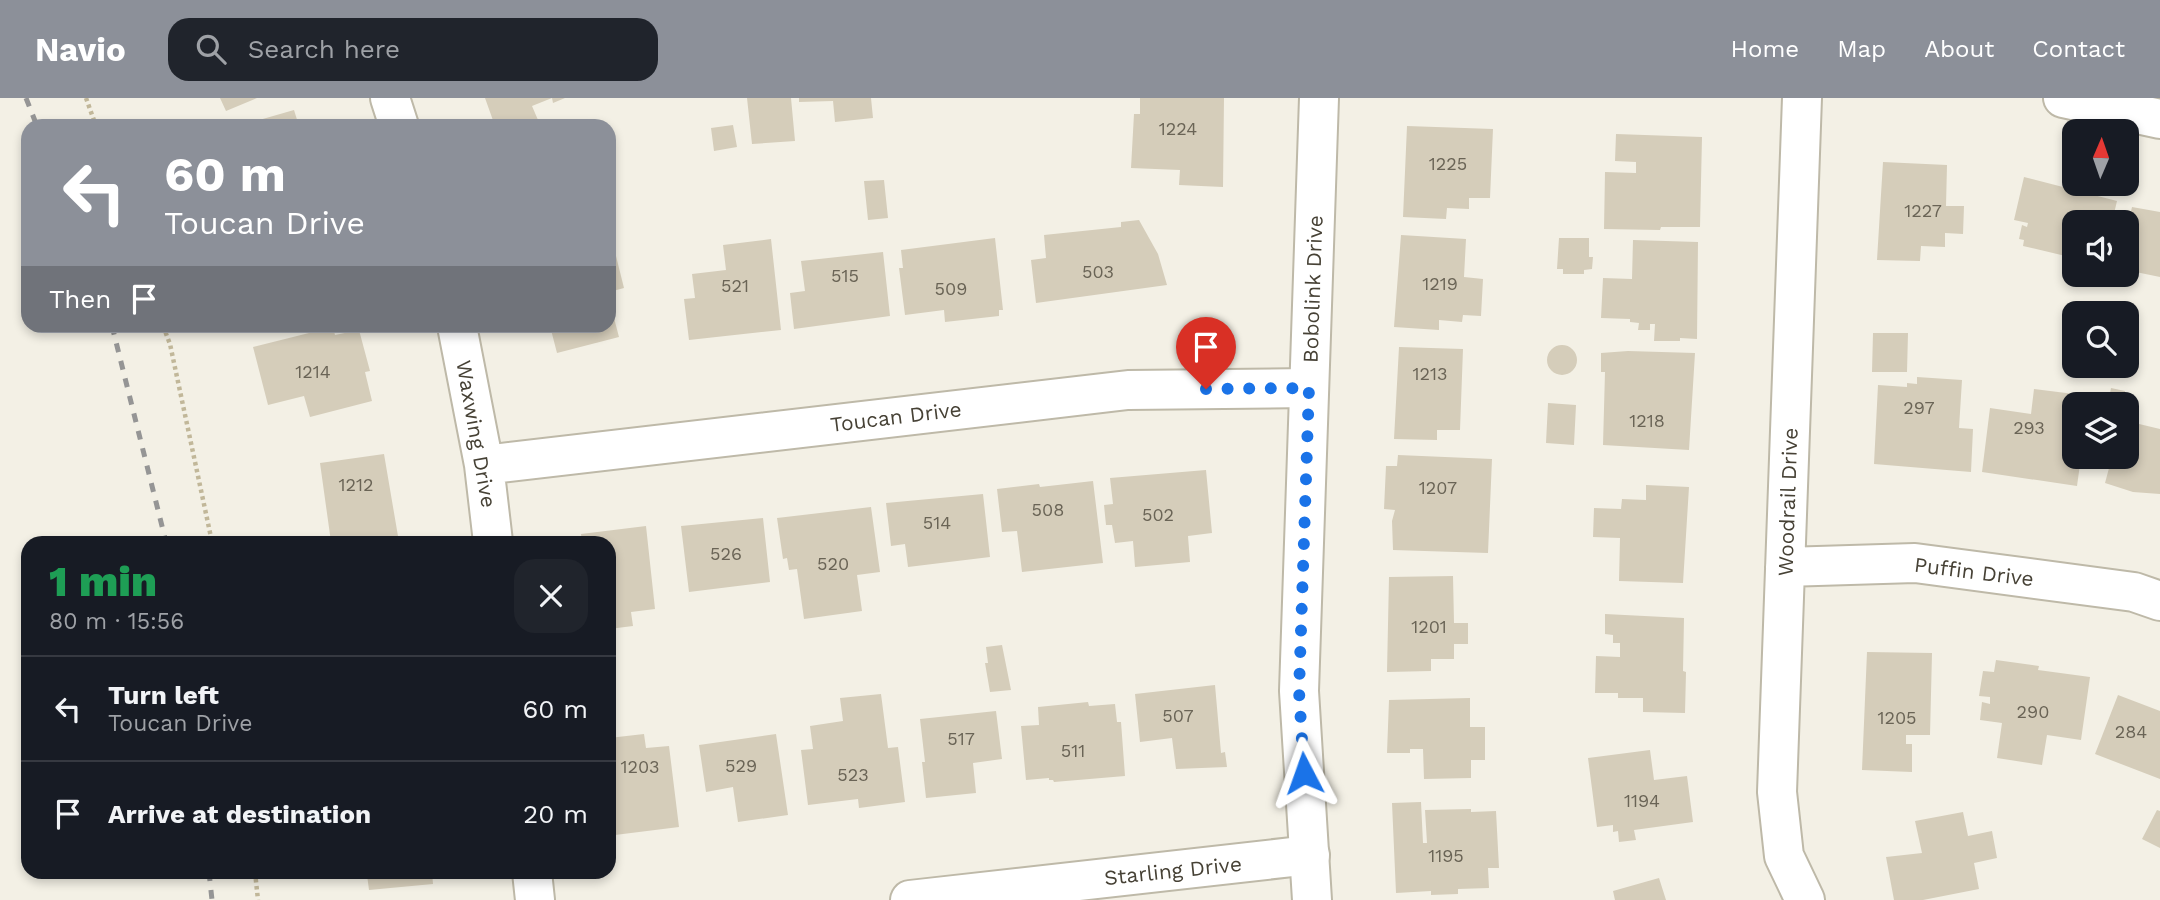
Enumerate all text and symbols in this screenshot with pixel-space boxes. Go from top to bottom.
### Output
search box [168,18,658,81]
text: Navio [35,30,126,69]
icon: search [192,30,230,68]
text: Search here [248,34,400,64]
text: Home [1731,35,1799,63]
text: Map [1837,35,1886,63]
text: About [1924,35,1994,63]
text: Contact [2032,35,2125,63]
house number: 1224 [1159,118,1197,139]
north arrow [2062,119,2138,196]
map controls [2062,119,2139,469]
text: 60 m [164,145,286,203]
icon: left [49,147,140,238]
house number: 1225 [1429,153,1467,174]
house number: 1227 [1904,200,1942,221]
text: Toucan Drive [164,204,365,242]
button: sound [2062,210,2139,287]
street label: Bobolink Drive [1297,215,1328,363]
house number: 503 [1082,261,1114,282]
house number: 515 [831,265,859,286]
house number: 1219 [1422,273,1458,294]
house number: 521 [721,275,749,296]
house number: 509 [935,278,967,299]
icon: arrive [125,280,163,318]
text: Then [49,284,111,314]
button: search [2062,301,2139,378]
pin [1176,317,1236,389]
icon: arrive [1187,328,1225,366]
street label: Waxwing Drive [451,358,502,510]
house number: 1214 [295,361,331,382]
house number: 1213 [1412,363,1448,384]
button: layers [2062,392,2139,469]
street label: Toucan Drive [829,396,963,437]
house number: 297 [1903,397,1935,418]
house number: 1218 [1629,410,1665,431]
house number: 293 [2013,417,2045,438]
street label: Woodrail Drive [1772,427,1803,577]
house number: 1212 [338,474,374,495]
house number: 1207 [1419,477,1457,498]
house number: 508 [1032,499,1064,520]
house number: 502 [1142,504,1174,525]
house number: 514 [923,512,951,533]
house number: 526 [710,543,742,564]
street label: Puffin Drive [1913,552,2035,591]
house number: 520 [817,553,849,574]
text: 1 min [49,557,157,606]
button: close [514,559,588,633]
text: 80 m · 15:56 [49,608,184,635]
house number: 1201 [1411,616,1447,637]
text: Turn left [108,680,219,710]
icon: left [49,690,87,728]
text: 60 m [522,694,588,724]
house number: 290 [2017,701,2049,722]
house number: 507 [1162,705,1194,726]
house number: 1205 [1877,707,1917,728]
text: Toucan Drive [108,710,253,737]
house number: 284 [2115,721,2147,742]
house number: 517 [947,728,975,749]
position arrow [1267,736,1341,810]
house number: 511 [1061,740,1085,761]
house number: 529 [725,755,757,776]
house number: 1203 [621,756,659,777]
house number: 523 [837,764,869,785]
house number: 1194 [1624,790,1660,811]
icon: arrive [49,795,87,833]
text: Arrive at destination [108,799,371,829]
text: 20 m [523,799,588,829]
house number: 1195 [1428,845,1464,866]
street label: Starling Drive [1103,851,1243,890]

